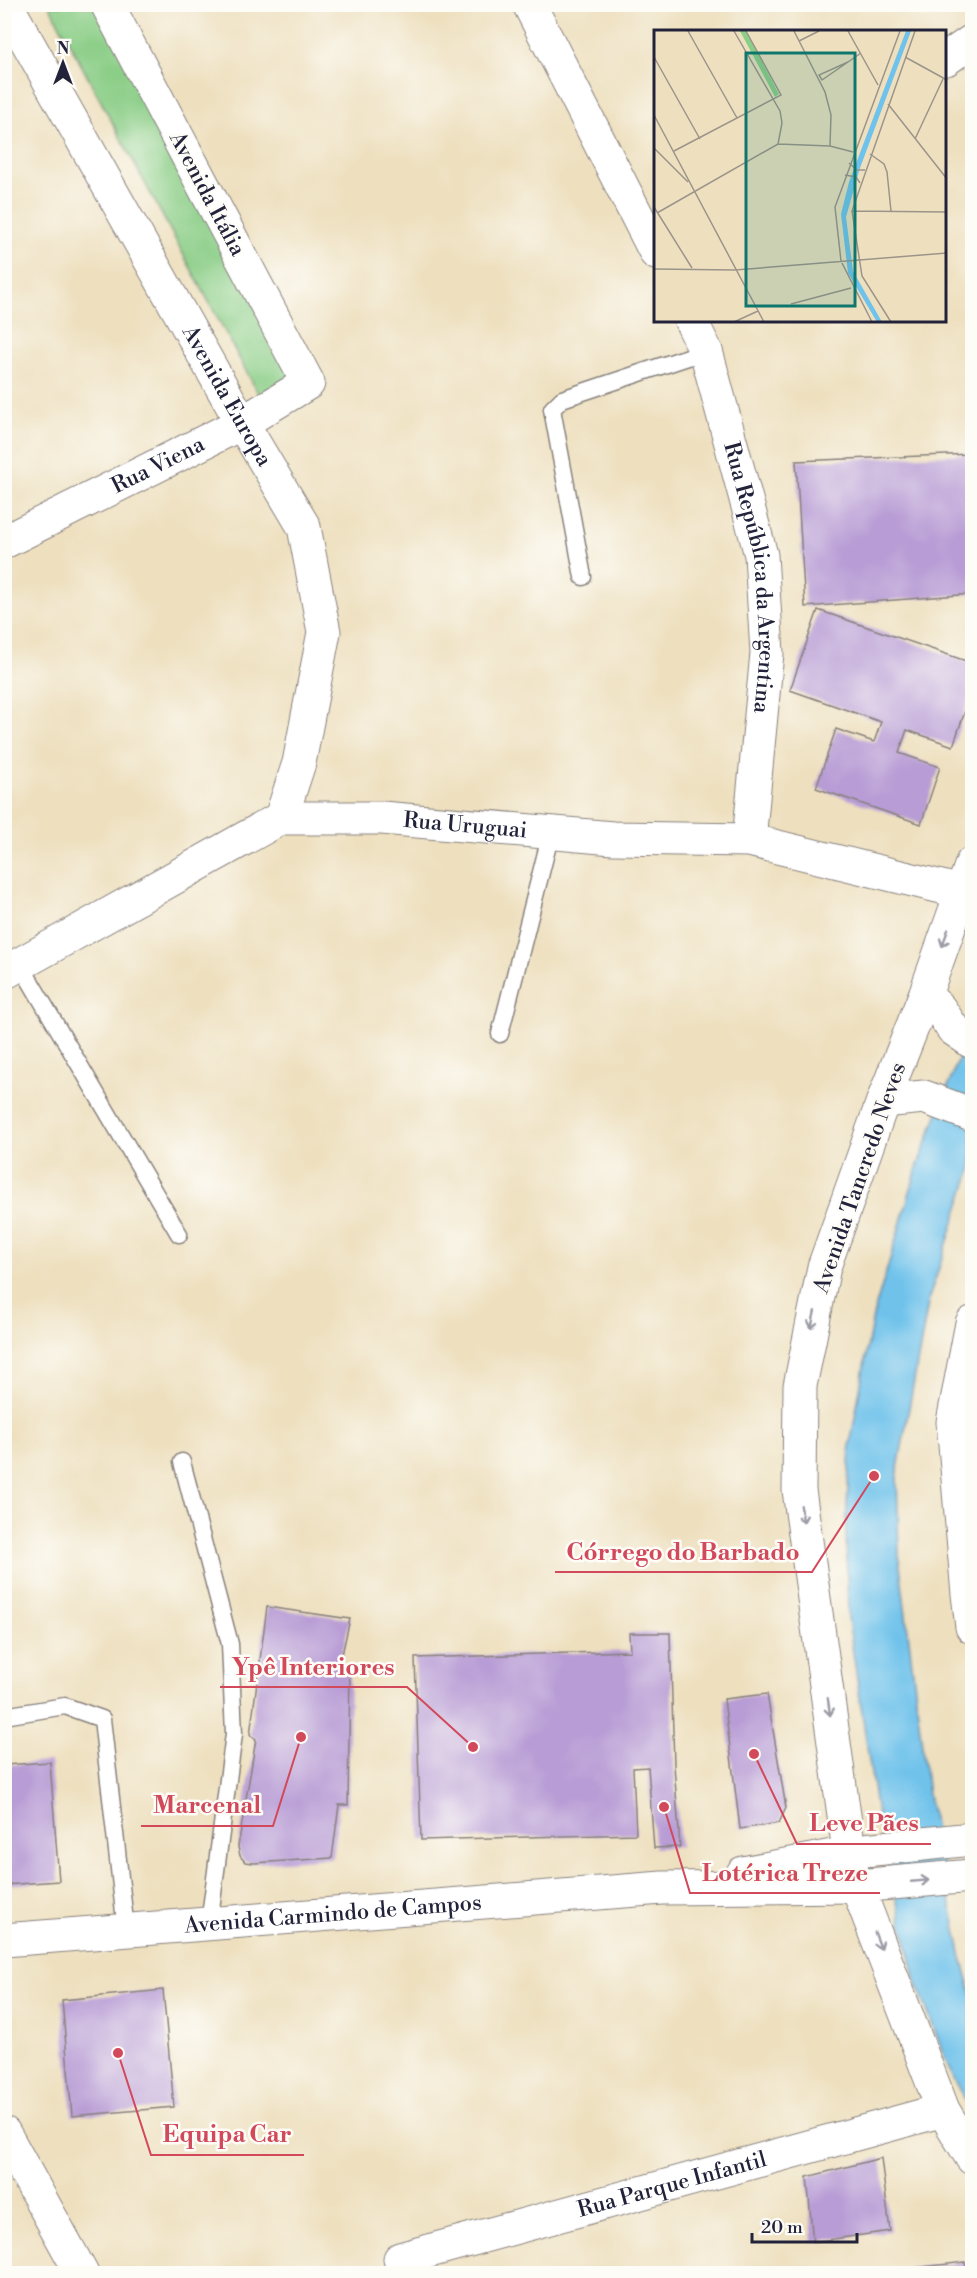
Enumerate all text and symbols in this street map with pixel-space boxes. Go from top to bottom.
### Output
inset map [654,30,947,322]
north arrow [33,33,93,93]
text: N [57,39,70,59]
street label: Avenida Itália [162,126,251,261]
street label: Avenida Europa [176,320,279,472]
street label: Rua Viena [107,430,210,500]
street label: Rua República da Argentina [718,439,781,716]
street label: Rua Uruguai [402,806,528,844]
one-way arrow [939,928,950,947]
street label: Avenida Tancredo Neves [807,1059,912,1298]
one-way arrow [807,1311,819,1330]
one-way arrow [797,1503,808,1523]
callout: Córrego do Barbado [555,1530,812,1572]
text: Córrego do Barbado [566,1538,800,1568]
callout: Ypê Interiores [220,1645,407,1687]
text: Ypê Interiores [231,1653,395,1683]
one-way arrow [823,1697,834,1716]
callout: Marcenal [141,1784,273,1826]
text: Marcenal [153,1791,261,1821]
callout: Leve Pães [797,1802,931,1844]
text: Leve Pães [809,1809,919,1839]
callout: Lotérica Treze [690,1851,880,1893]
text: Lotérica Treze [702,1859,868,1889]
one-way arrow [910,1875,930,1886]
street label: Avenida Carmindo de Campos [182,1889,483,1939]
one-way arrow [873,1931,884,1950]
callout: Equipa Car [151,2113,304,2155]
text: Equipa Car [162,2120,292,2150]
street label: Rua Parque Infantil [574,2145,770,2223]
scale bar [752,2206,857,2244]
text: 20 m [761,2216,803,2239]

